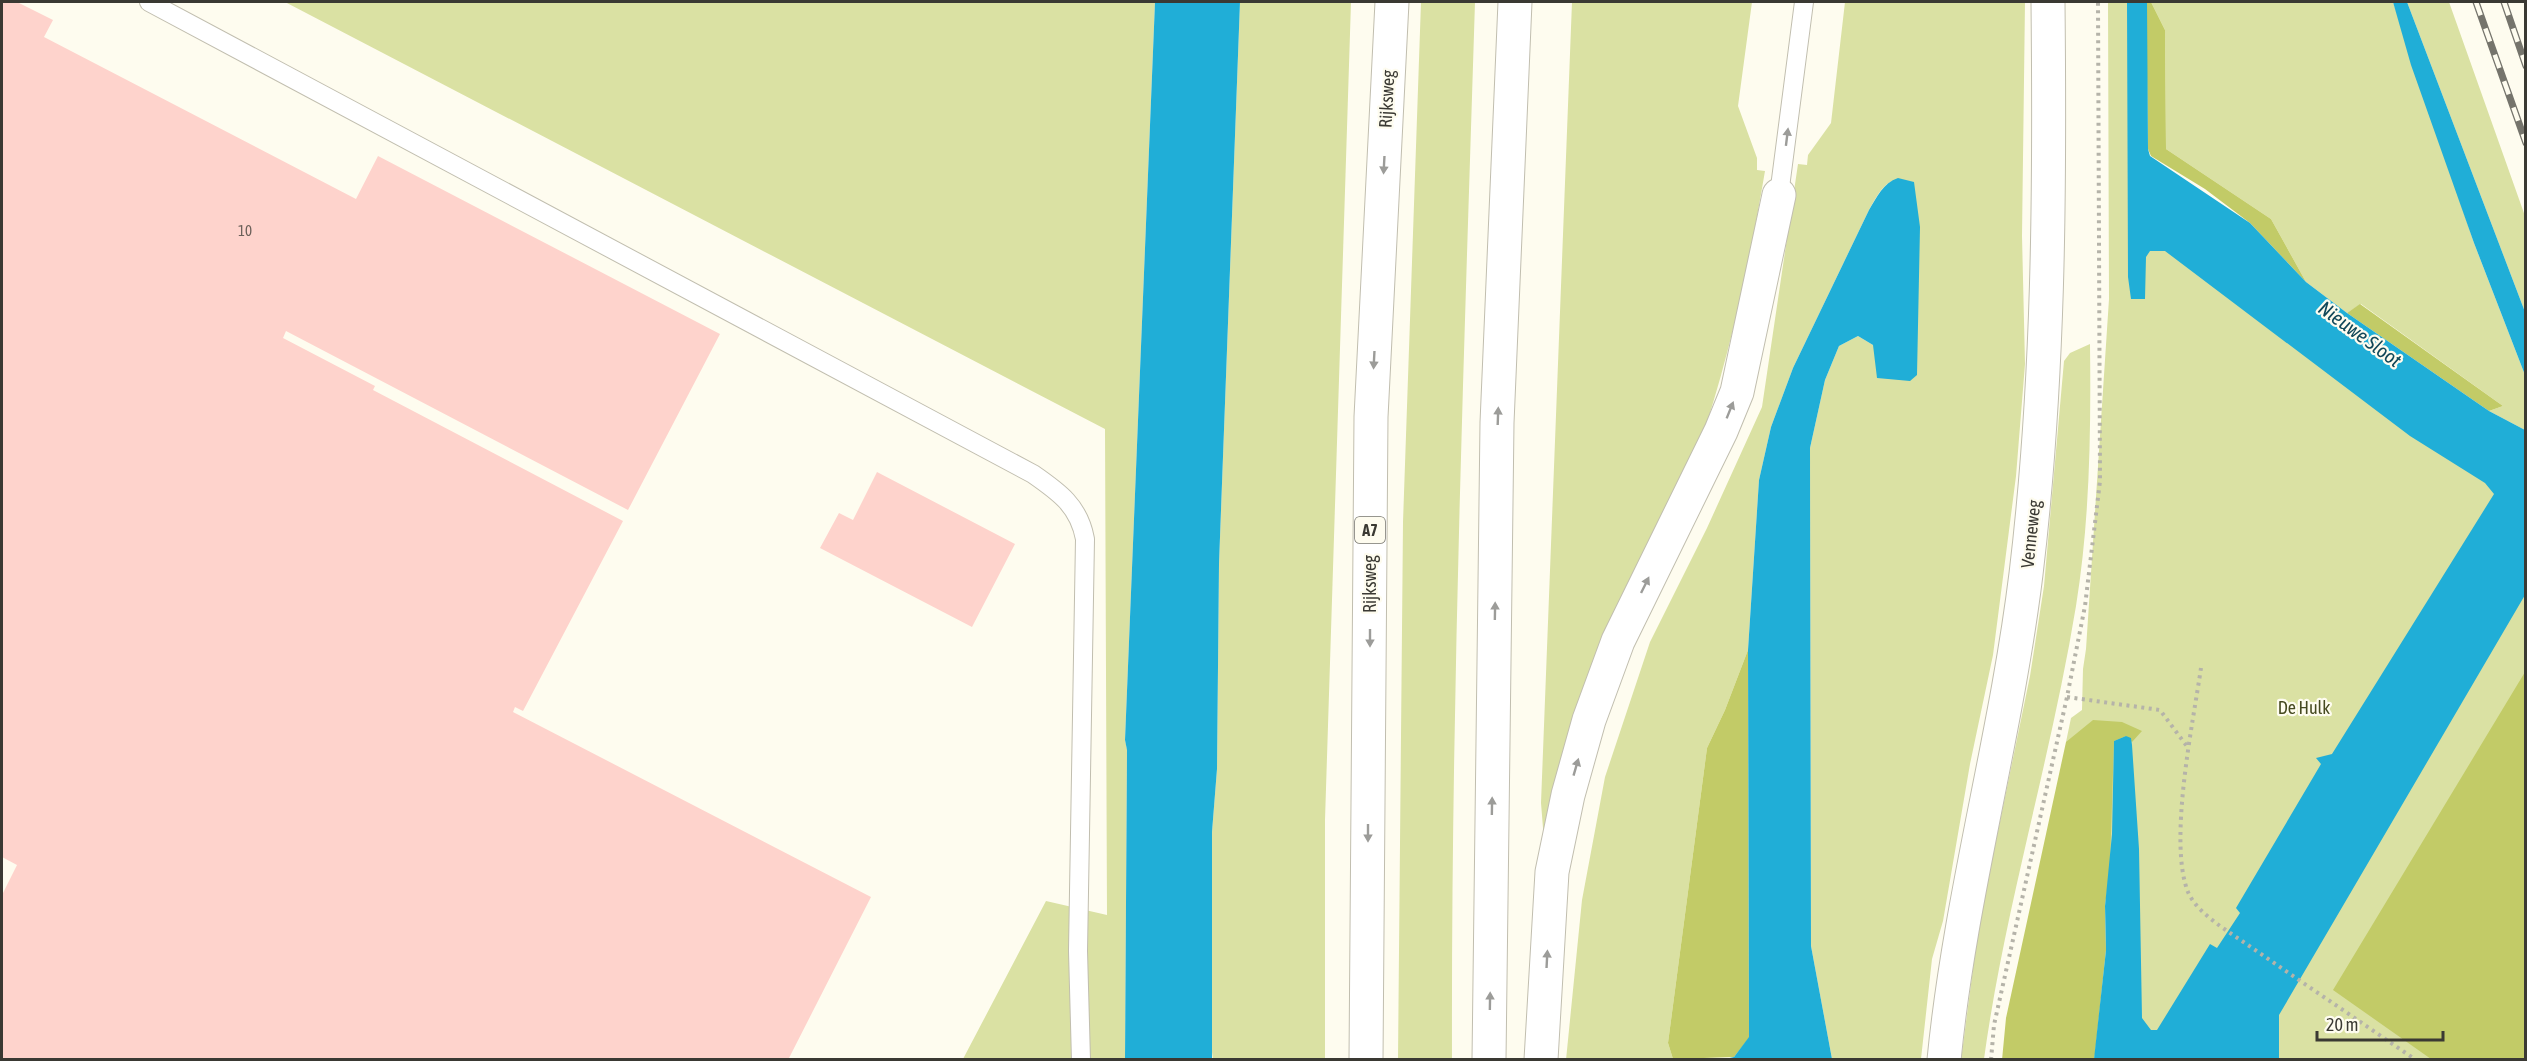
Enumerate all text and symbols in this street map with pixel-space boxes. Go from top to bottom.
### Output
street label: Rijksweg [1374,69,1399,129]
one-way arrow [1782,127,1791,146]
one-way arrow [1379,155,1388,174]
house number: 10 [238,222,252,239]
water label: Nieuwe Sloot [2314,296,2406,371]
one-way arrow [1370,350,1379,369]
one-way arrow [1725,400,1735,418]
one-way arrow [1493,407,1502,426]
street label: Venneweg [2016,499,2045,569]
road number: A7 [1355,517,1385,543]
street label: Rijksweg [1359,555,1380,613]
one-way arrow [1641,577,1650,594]
one-way arrow [1490,602,1500,621]
one-way arrow [1365,629,1374,648]
park label: De Hulk [2278,697,2330,718]
one-way arrow [1572,758,1581,776]
one-way arrow [1487,797,1497,816]
one-way arrow [1363,824,1373,843]
one-way arrow [1542,950,1551,969]
one-way arrow [1485,992,1495,1011]
scale bar [2317,1004,2443,1042]
text: 20 m [2326,1014,2358,1035]

